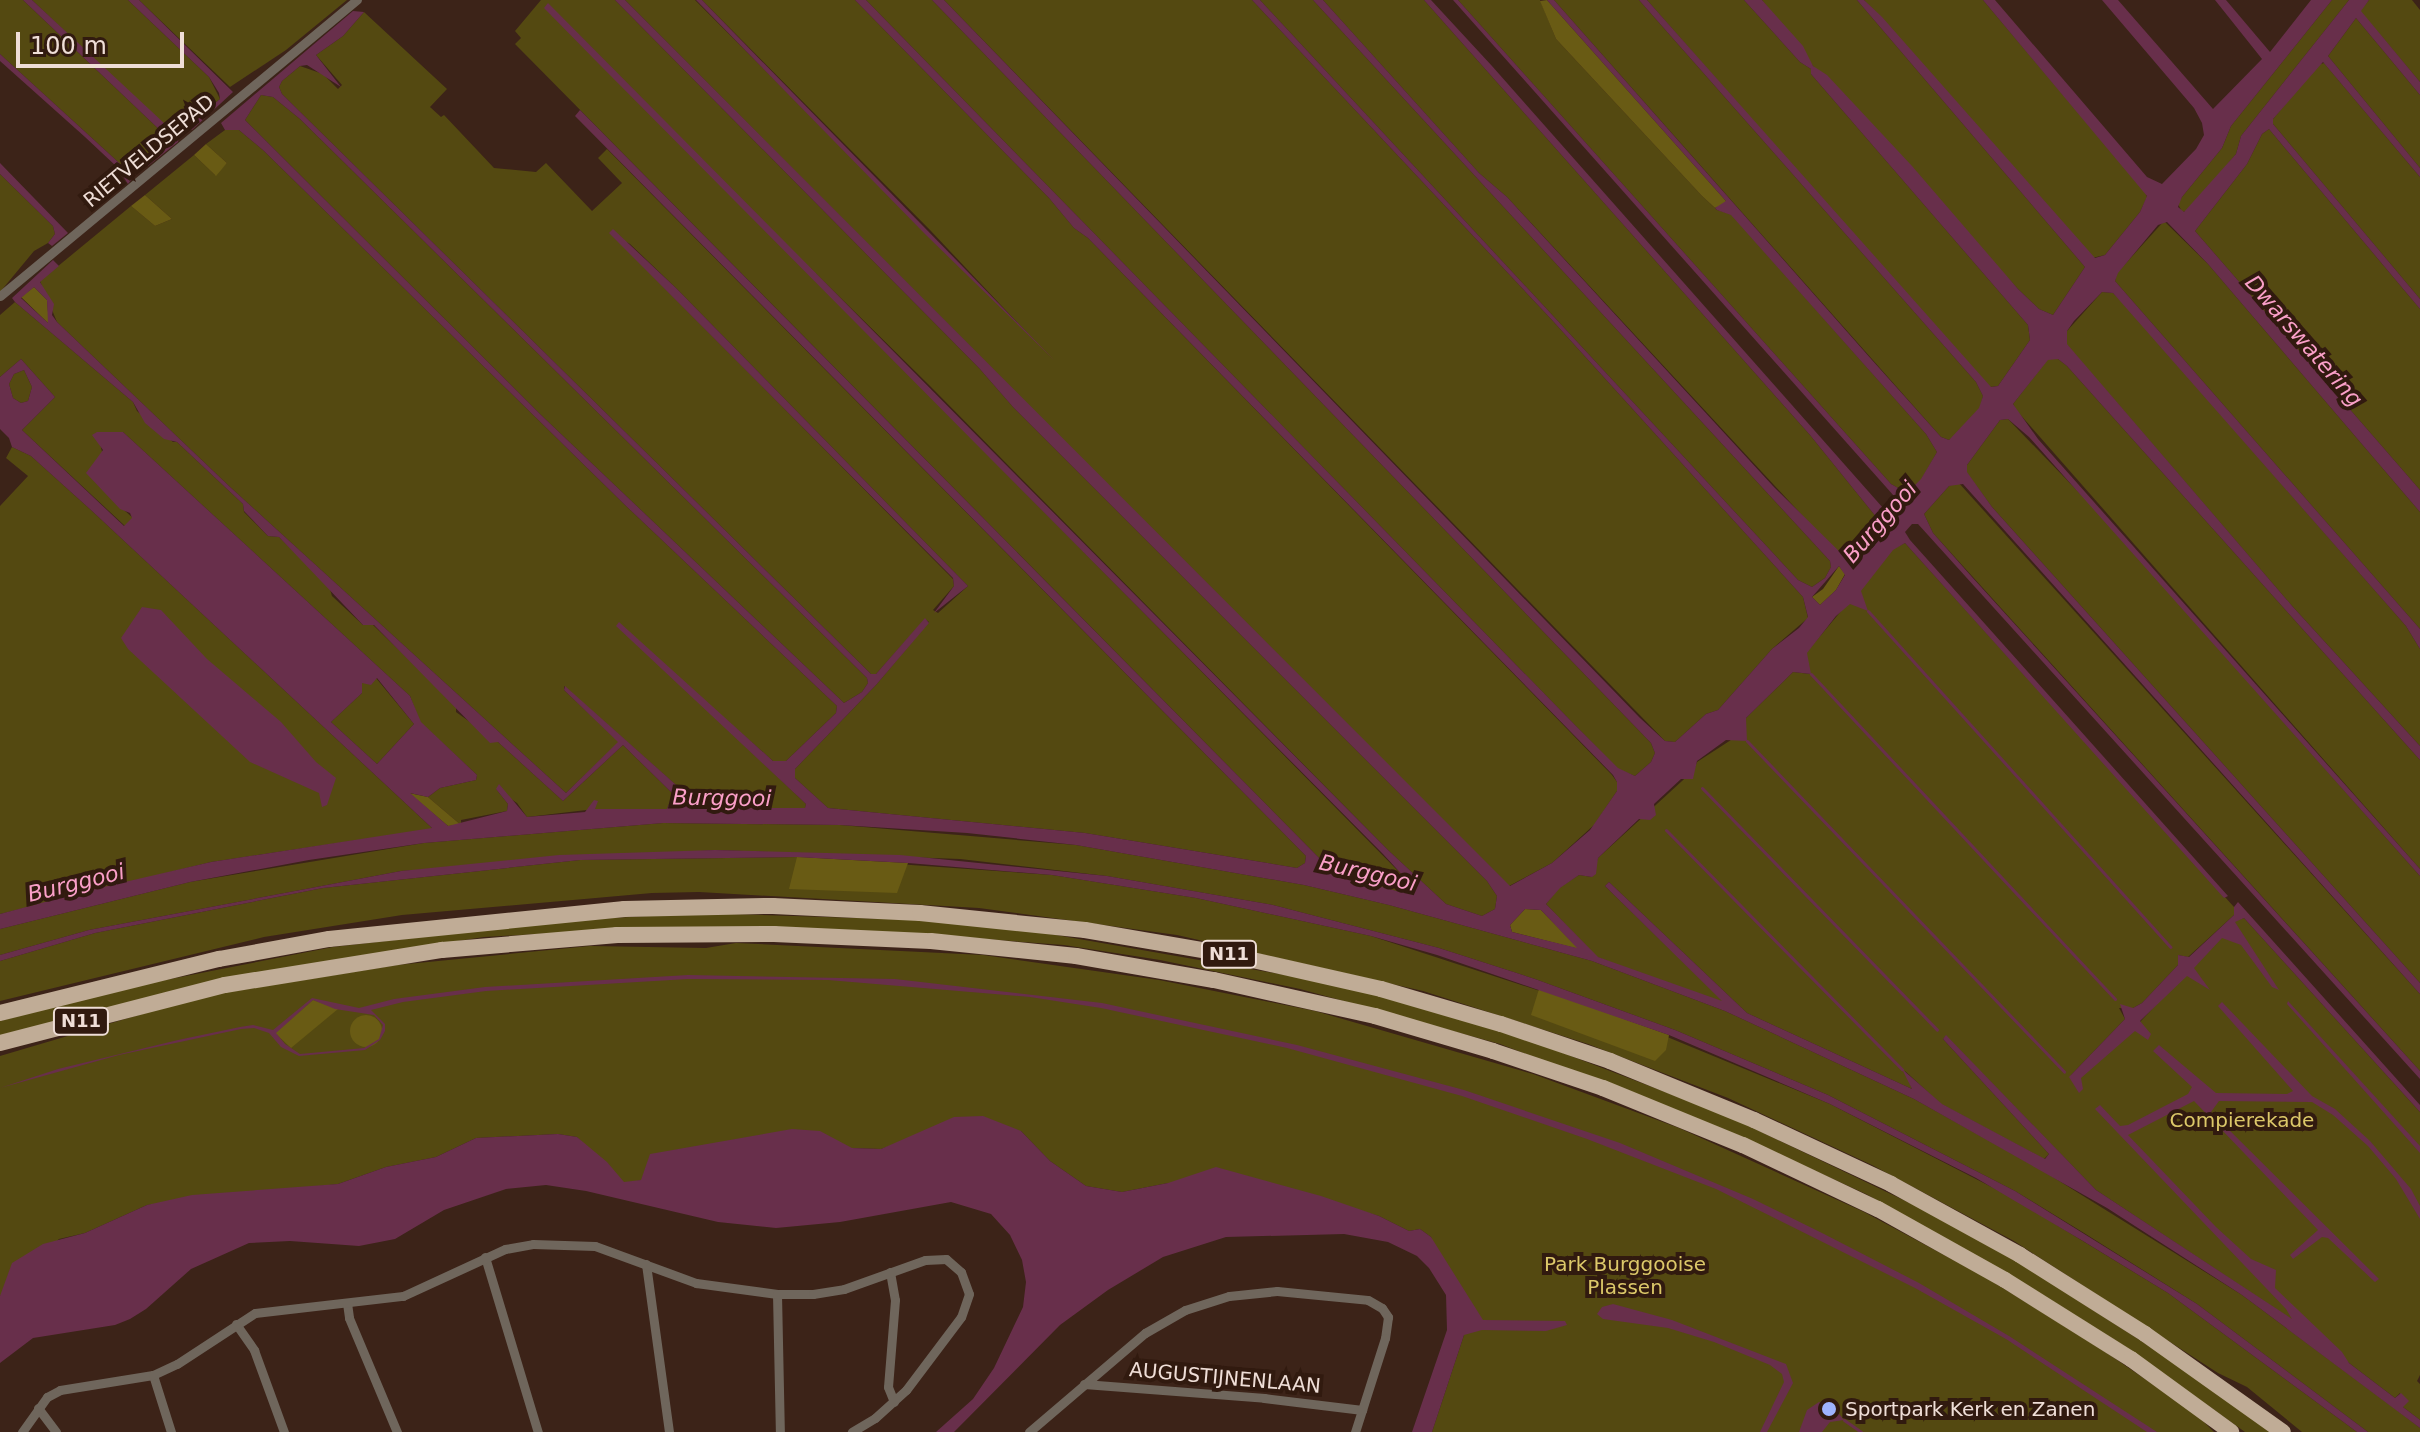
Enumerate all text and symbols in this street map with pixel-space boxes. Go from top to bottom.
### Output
scale bar [20,16,188,66]
text: 100 m [30,32,107,60]
street label: RIETVELDSEPAD [79,90,219,212]
water label: Dwarswatering [2240,270,2368,412]
water label: Burggooi [1838,476,1922,568]
water label: Burggooi [672,784,772,812]
water label: Burggooi [1317,849,1419,897]
water label: Burggooi [25,858,127,908]
road number: N11 [1199,940,1259,968]
road number: N11 [51,1007,111,1035]
park label: Compierekade [2170,1108,2314,1132]
park label: Park Burggooise Plassen [1544,1253,1706,1300]
street label: AUGUSTIJNENLAAN [1128,1358,1322,1398]
place label: Sportpark Kerk en Zanen [1845,1397,2095,1421]
marker: Sportpark Kerk en Zanen [1820,1400,1838,1418]

